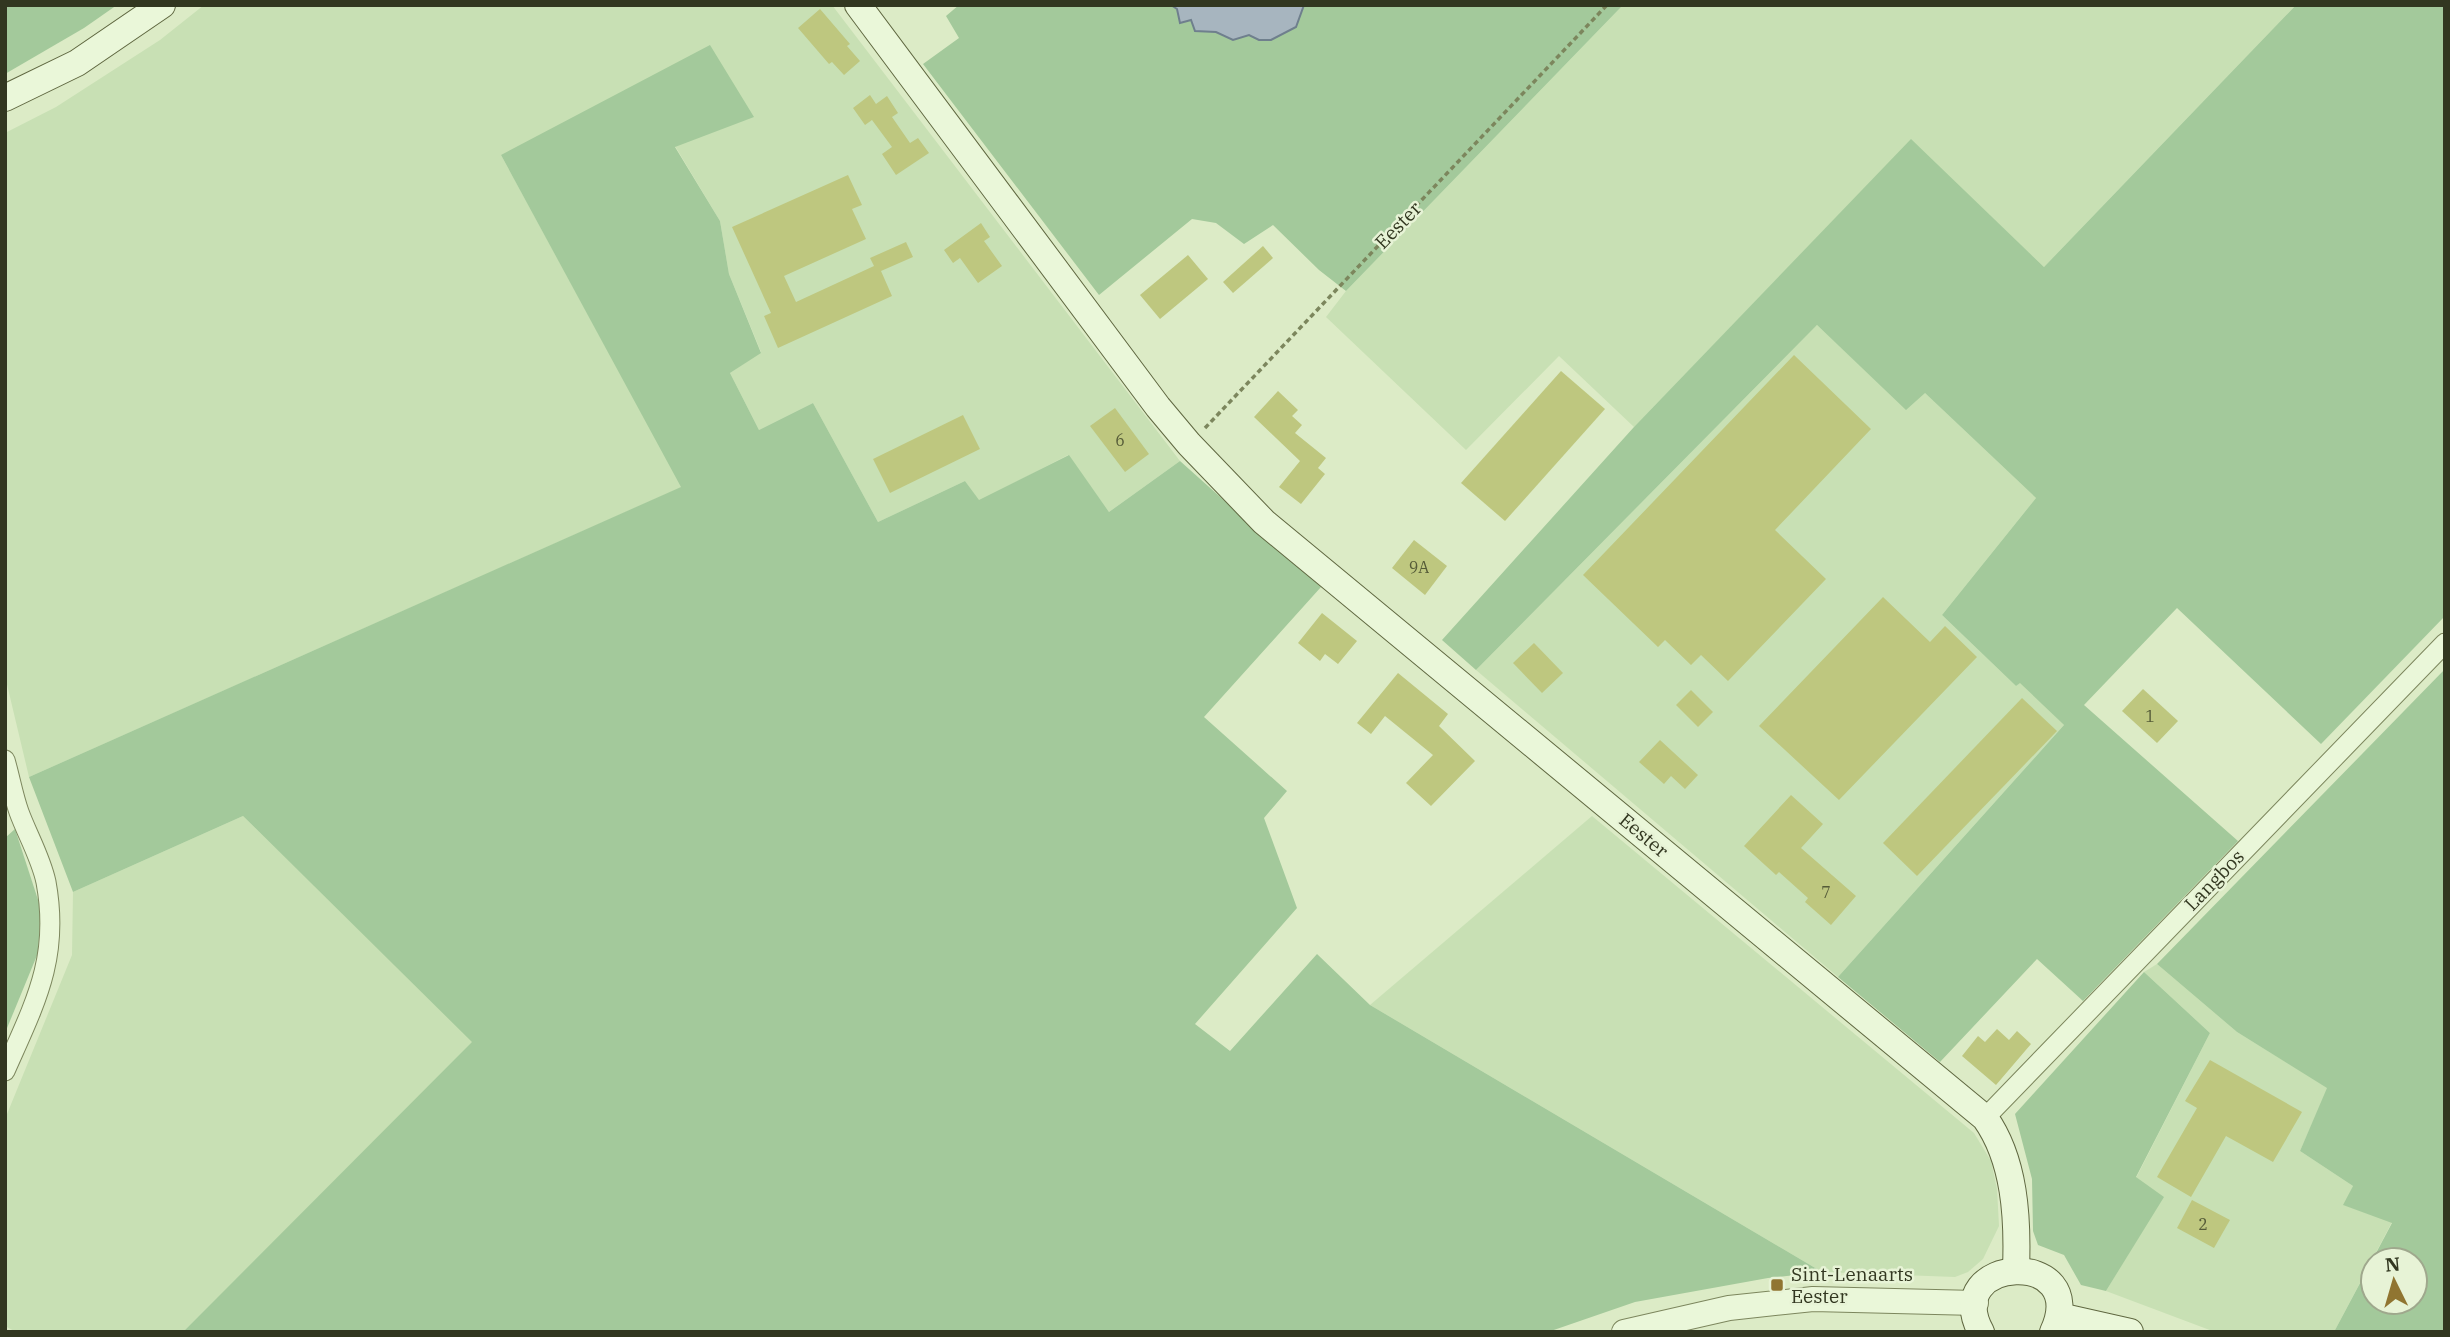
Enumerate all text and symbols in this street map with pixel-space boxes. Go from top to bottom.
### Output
street label: Eester [1370,196,1427,254]
house number: 6 [1115,430,1125,450]
house number: 9A [1409,557,1429,577]
house number: 1 [2145,706,2155,726]
street label: Eester [1615,808,1674,863]
street label: Langbos [2179,844,2249,916]
house number: 7 [1821,882,1831,902]
house number: 2 [2198,1214,2208,1234]
north arrow [2359,1246,2429,1316]
text: N [2384,1251,2401,1277]
place label: Sint-Lenaarts Eester [1791,1262,1913,1308]
marker: Sint-Lenaarts Eester [1769,1277,1785,1293]

